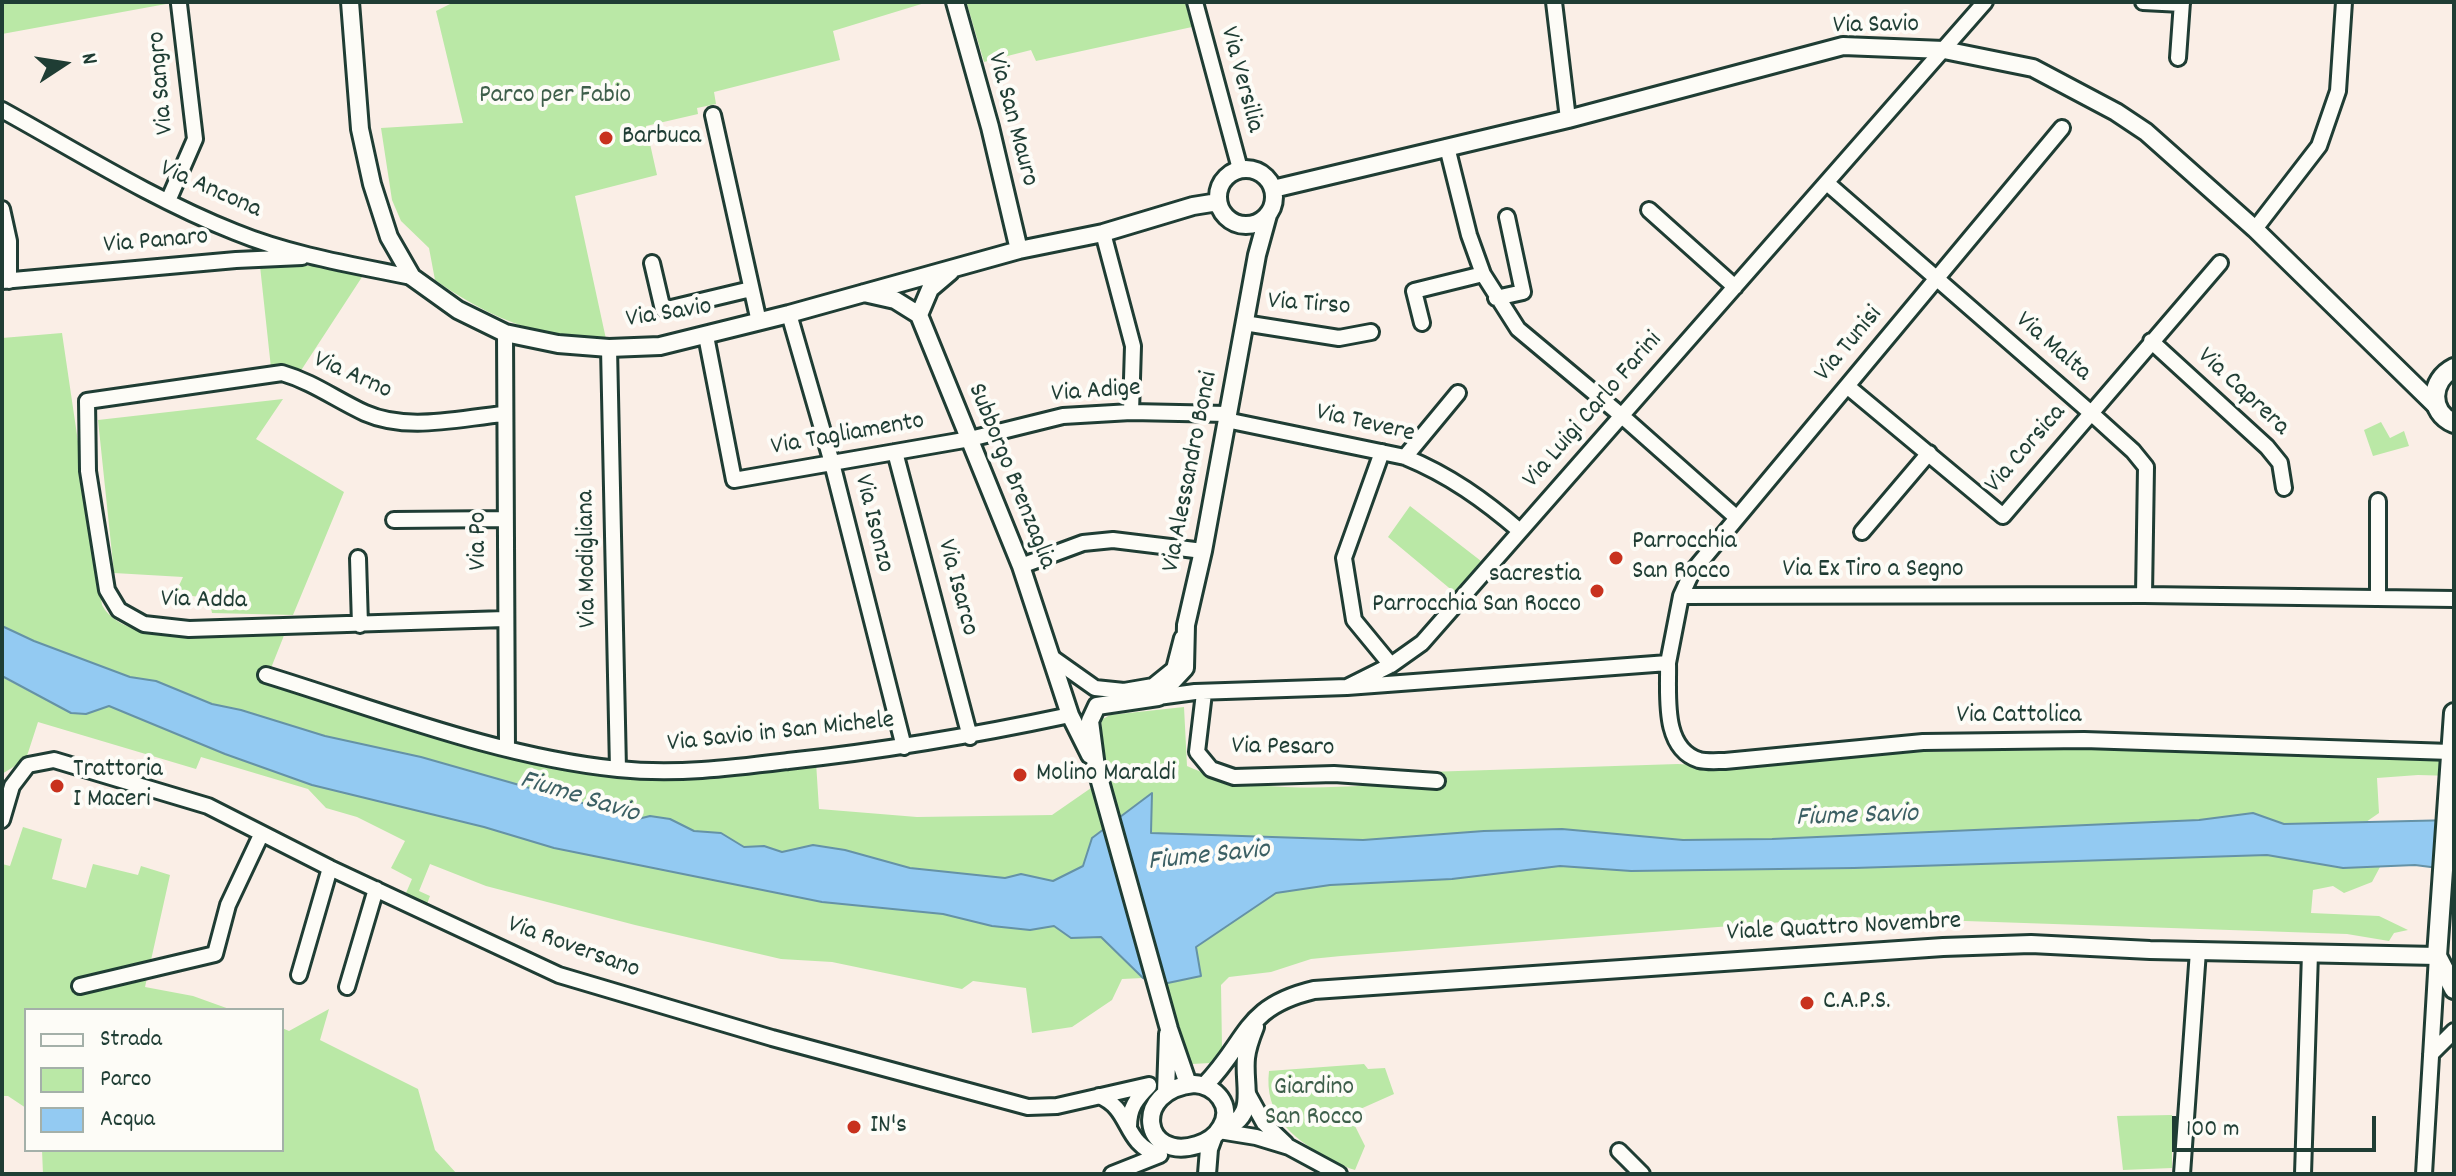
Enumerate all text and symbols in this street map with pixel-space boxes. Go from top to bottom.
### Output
street label: Via Savio [1833,11,1919,43]
north arrow [24,24,104,104]
street label: Via Versilia [1211,24,1269,136]
street label: Via Sangro [143,30,183,136]
text: N [72,50,104,67]
street label: Via San Mauro [978,50,1044,190]
park label: Parco per Fabio [479,81,631,113]
place label: Barbuca [622,122,701,154]
marker: Barbuca [597,129,615,147]
street label: Via Ancona [154,155,266,227]
street label: Via Panaro [102,223,210,263]
street label: Via Tirso [1267,288,1351,324]
street label: Via Savio [624,293,714,337]
street label: Via Tunisi [1809,301,1891,389]
street label: Via Malta [2007,306,2097,390]
street label: Via Luigi Carlo Farini [1517,326,1671,496]
street label: Via Caprera [2189,342,2295,444]
street label: Via Arno [308,346,396,408]
street label: Via Alessandro Bonci [1157,369,1227,575]
street label: Via Adige [1050,374,1142,412]
street label: Subborgo Brenzaglia [959,380,1061,574]
street label: Via Tevere [1312,398,1418,452]
street label: Via Corsica [1980,399,2074,501]
street label: Via Tagliamento [769,407,927,465]
street label: Via Isonzo [845,472,899,576]
street label: Via Modigliana [572,490,606,628]
street label: Via Po [464,512,496,570]
place label: Parrocchia San Rocco [1632,527,1737,588]
street label: Via Isarco [928,536,984,640]
marker: Parrocchia San Rocco [1607,549,1625,567]
street label: Via Ex Tiro a Segno [1782,555,1964,587]
place label: sacrestia Parrocchia San Rocco [1372,560,1581,622]
marker: sacrestia Parrocchia San Rocco [1588,582,1606,600]
street label: Via Adda [161,586,247,618]
street label: Via Cattolica [1957,701,2081,733]
street label: Via Savio in San Michele [666,707,896,761]
street label: Via Pesaro [1231,733,1335,765]
place label: Trattoria I Maceri [73,755,163,816]
place label: Molino Maraldi [1036,759,1176,791]
water label: Fiume Savio [516,765,642,833]
marker: Molino Maraldi [1011,766,1029,784]
marker: Trattoria I Maceri [48,777,66,795]
water label: Fiume Savio [1795,799,1919,837]
water label: Fiume Savio [1146,835,1272,881]
street label: Viale Quattro Novembre [1726,907,1962,951]
street label: Via Roversano [503,911,643,987]
place label: C.A.P.S. [1823,987,1891,1019]
marker: C.A.P.S. [1798,994,1816,1012]
legend [24,1008,284,1152]
text: Strada [100,1023,162,1057]
text: Parco [100,1063,151,1097]
park label: Giardino San Rocco [1265,1073,1363,1134]
scale bar [2176,1100,2380,1150]
text: Acqua [100,1103,155,1137]
place label: IN's [870,1111,907,1143]
text: 100 m [2186,1113,2239,1147]
marker: IN's [845,1118,863,1136]

